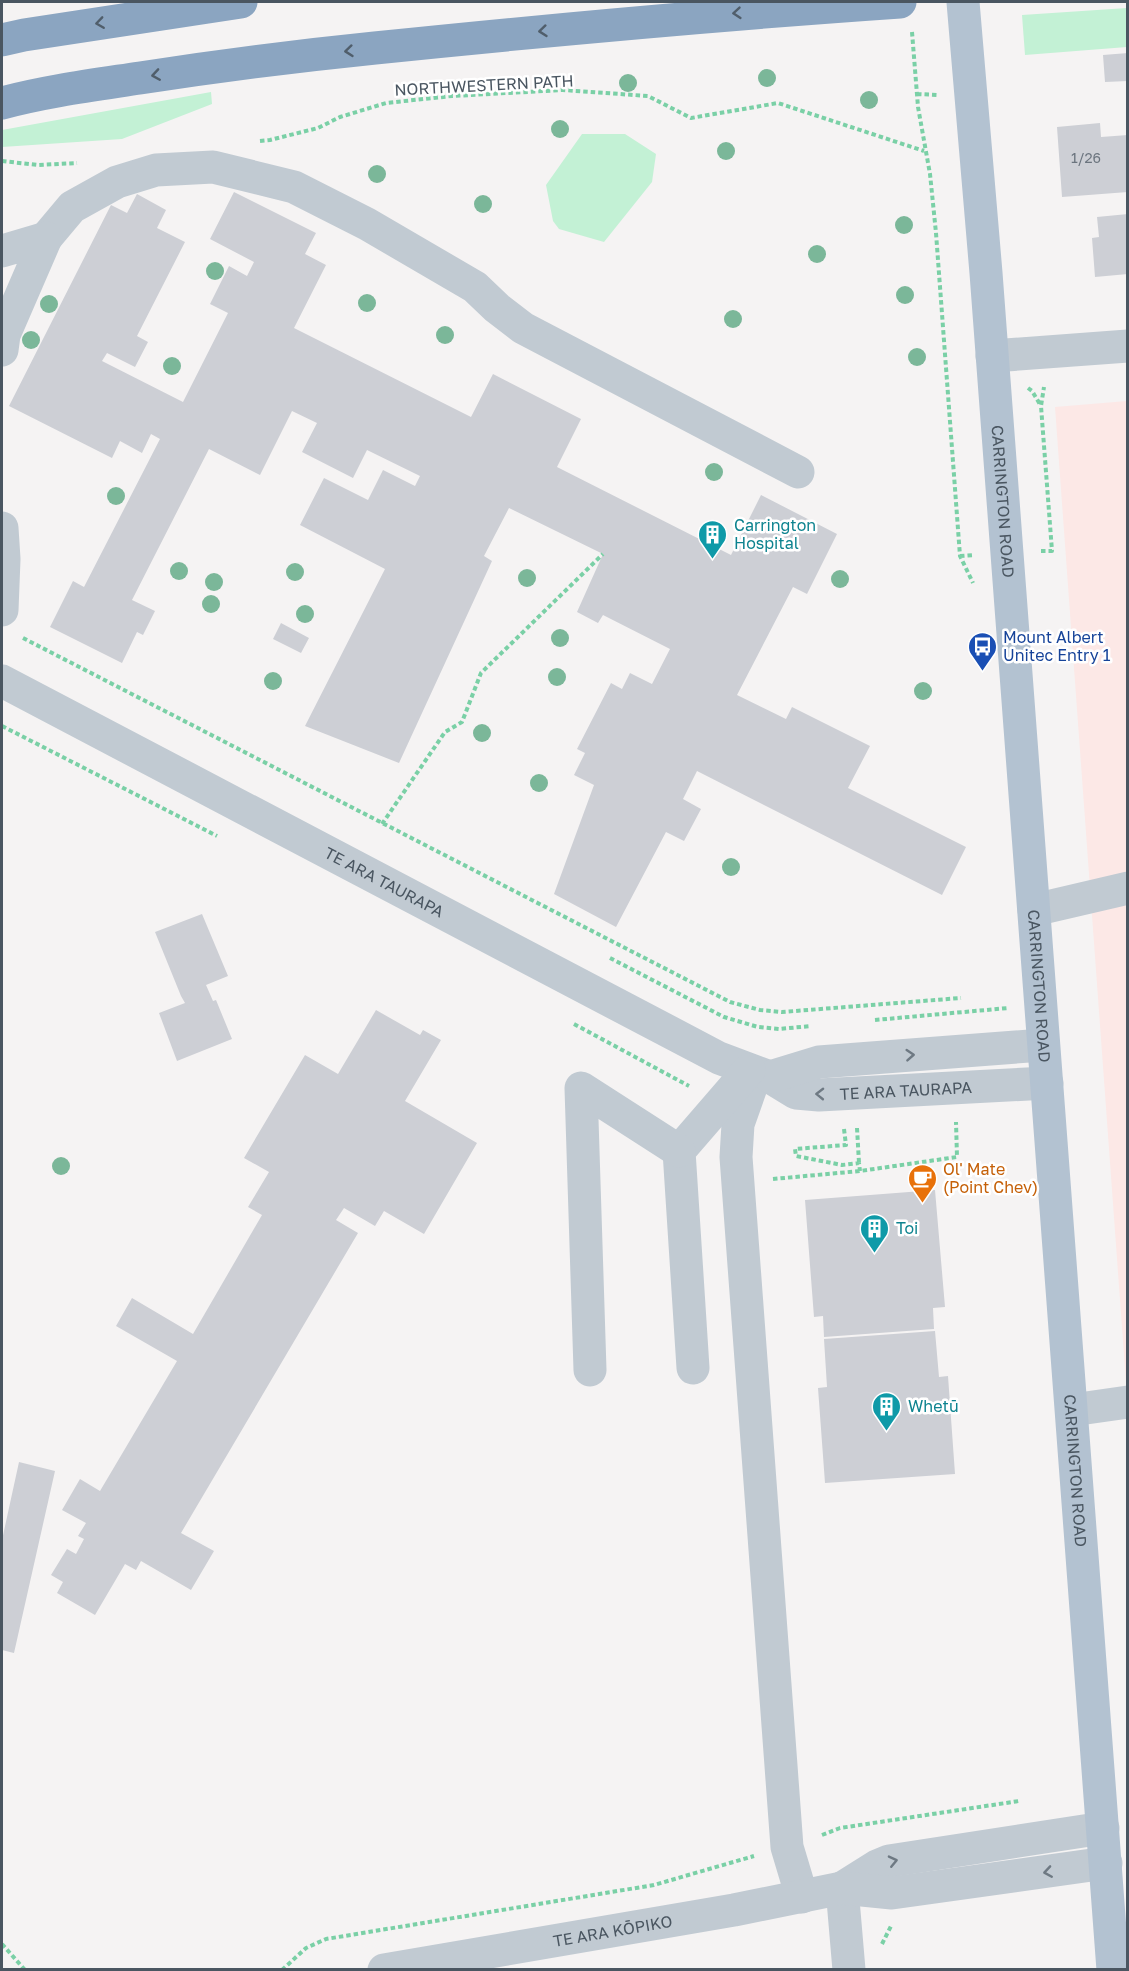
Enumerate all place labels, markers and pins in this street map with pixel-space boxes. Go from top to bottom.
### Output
place label: Carrington Hospital [734,515,816,553]
building icon: Carrington Hospital [697,518,729,560]
place label: Mount Albert Unitec Entry 1 [1003,627,1111,665]
bus stop icon: Mount Albert Unitec Entry 1 [966,630,998,672]
place label: Ol' Mate (Point Chev) [943,1159,1038,1197]
cafe icon: Ol' Mate (Point Chev) [906,1162,938,1204]
building icon: Toi [859,1212,891,1254]
place label: Toi [896,1218,918,1238]
building icon: Whetū [871,1390,903,1432]
place label: Whetū [908,1396,959,1416]

